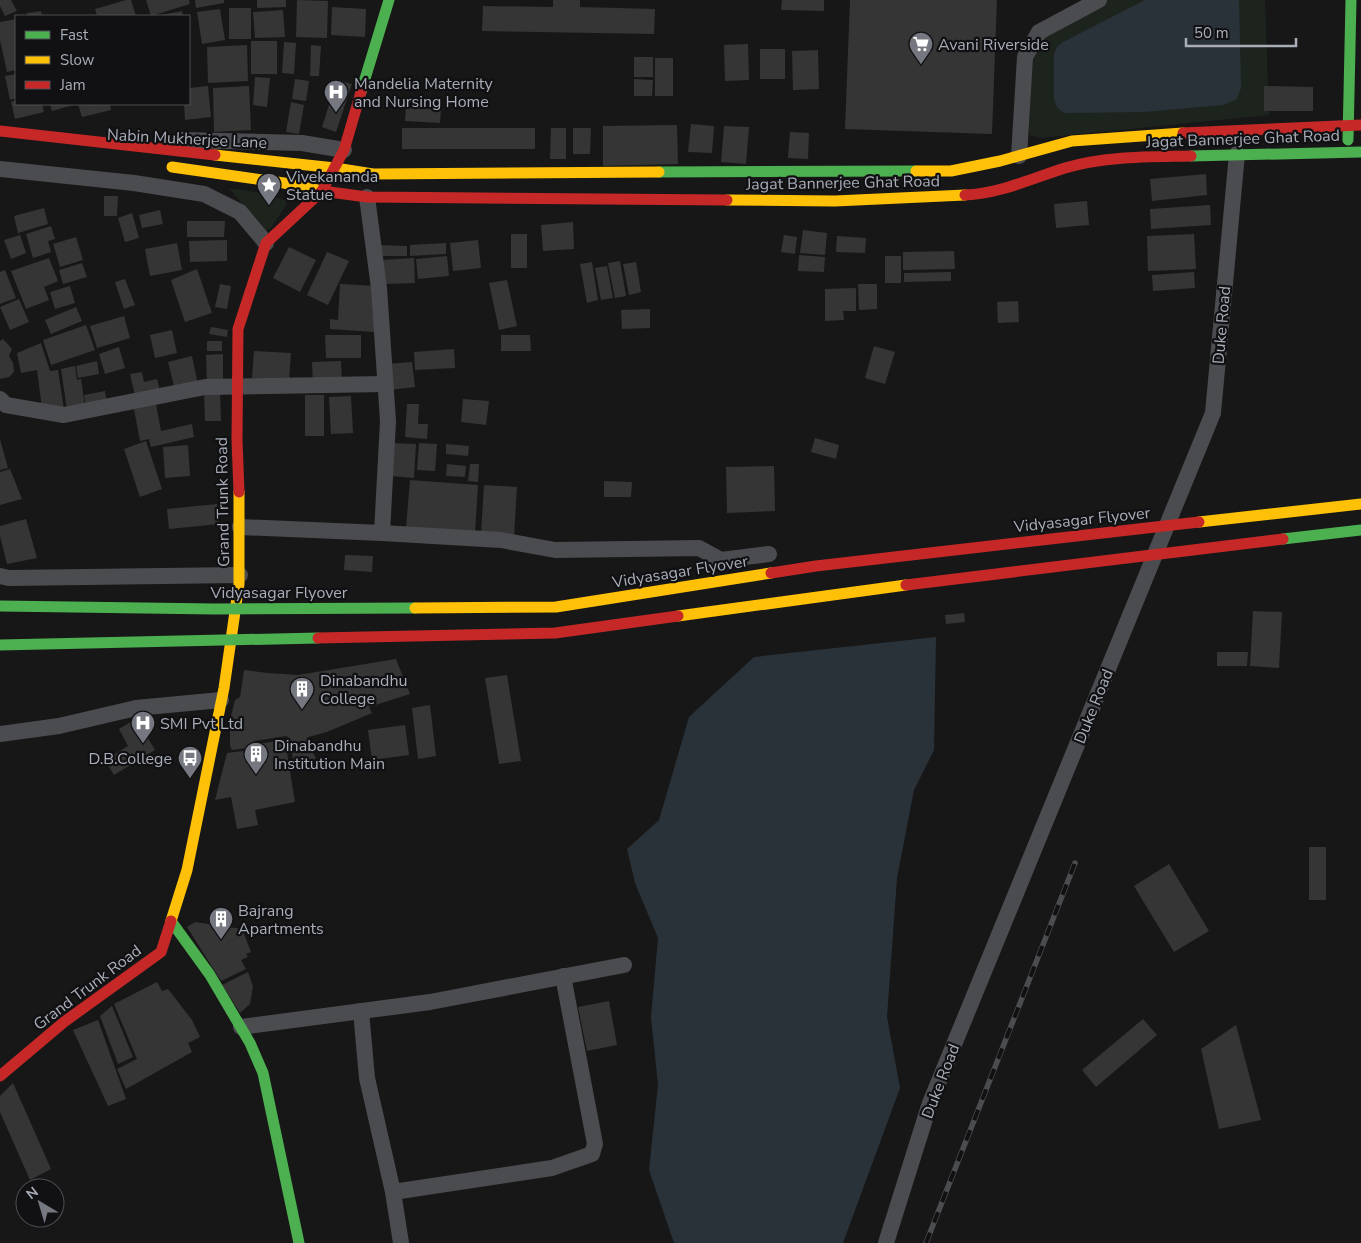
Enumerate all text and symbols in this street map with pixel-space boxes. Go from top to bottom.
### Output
legend [15,15,190,105]
scale bar [1186,15,1296,47]
text: 50 m [1194,23,1229,43]
text: Fast [60,25,89,45]
supermarket icon: Avani Riverside [908,31,934,65]
place label: Avani Riverside [938,34,1049,56]
text: Slow [60,50,95,70]
place label: Mandelia Maternity and Nursing Home [354,73,494,113]
text: Jam [59,75,86,95]
hospital icon: Mandelia Maternity and Nursing Home [323,79,349,113]
street label: Nabin Mukherjee Lane [106,124,268,154]
street label: Jagat Bannerjee Ghat Road [1145,125,1340,153]
place label: Vivekananda Statue [285,166,378,206]
street label: Jagat Bannerjee Ghat Road [745,170,940,196]
place icon: Vivekananda Statue [256,172,282,206]
street label: Duke Road [1208,285,1236,365]
street label: Grand Trunk Road [211,437,235,567]
street label: Vidyasagar Flyover [1012,502,1152,538]
street label: Vidyasagar Flyover [610,550,750,594]
street label: Vidyasagar Flyover [209,582,348,604]
street label: Duke Road [1069,666,1119,747]
place label: Dinabandhu College [320,670,407,710]
building icon: Dinabandhu College [289,676,315,710]
hospital icon: SMI Pvt Ltd [130,710,156,744]
place label: SMI Pvt Ltd [160,713,243,735]
place label: Dinabandhu Institution Main [274,735,385,775]
building icon: Dinabandhu Institution Main [243,741,269,775]
bus stop icon: D.B.College [177,745,203,779]
place label: D.B.College [88,748,172,770]
place label: Bajrang Apartments [238,900,324,940]
building icon: Bajrang Apartments [208,906,234,940]
street label: Grand Trunk Road [29,940,146,1036]
street label: Duke Road [917,1041,965,1122]
north arrow [15,1178,65,1228]
text: N [22,1182,42,1204]

